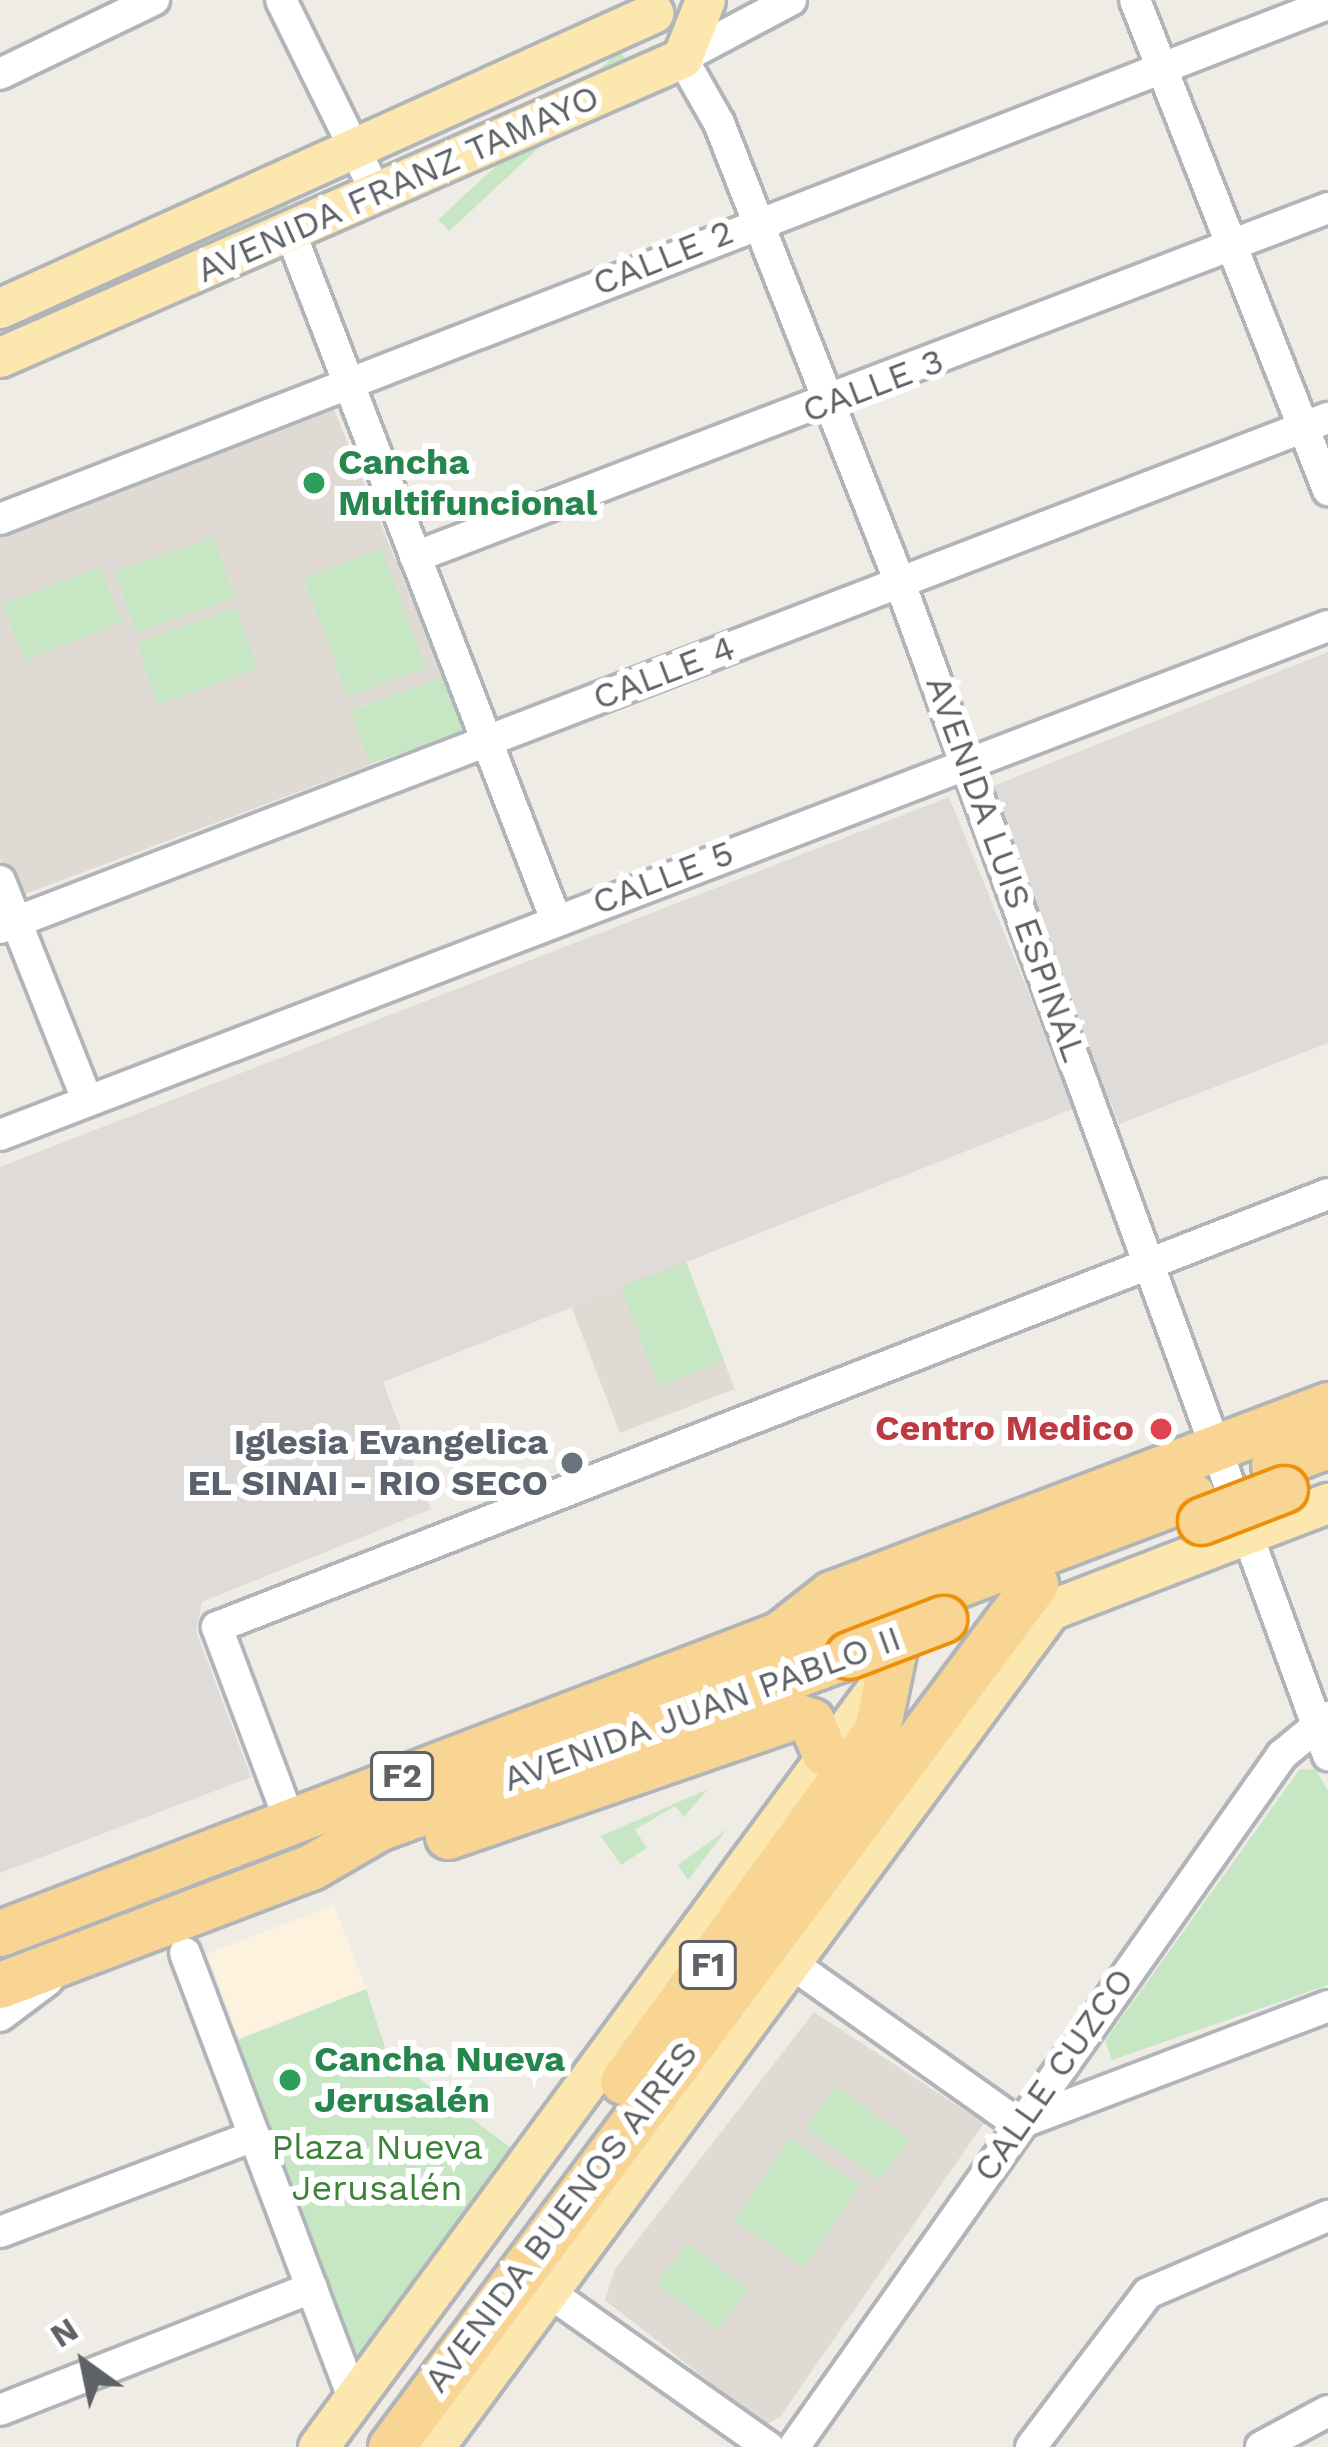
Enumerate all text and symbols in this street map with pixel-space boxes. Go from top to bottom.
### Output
street label: AVENIDA FRANZ TAMAYO [189,75,607,293]
street label: CALLE 2 [586,210,740,306]
street label: CALLE 3 [796,339,950,433]
place label: Cancha Multifuncional [338,440,597,525]
marker: Cancha Multifuncional [301,470,327,496]
street label: CALLE 4 [587,626,741,720]
street label: AVENIDA LUIS ESPINAL [916,669,1096,1069]
street label: CALLE 5 [586,831,740,925]
place label: Centro Medico [875,1407,1134,1451]
marker: Centro Medico [1145,1413,1177,1445]
place label: Iglesia Evangelica EL SINAI - RIO SECO [187,1420,548,1505]
marker: Iglesia Evangelica EL SINAI - RIO SECO [559,1450,585,1476]
street label: AVENIDA JUAN PABLO II [496,1616,908,1802]
road number: F2 [369,1749,435,1803]
road number: F1 [678,1938,738,1992]
street label: CALLE CUZCO [964,1960,1144,2190]
street label: AVENIDA BUENOS AIRES [414,2032,708,2402]
place label: Cancha Nueva Jerusalén [314,2037,565,2122]
marker: Cancha Nueva Jerusalén [277,2067,303,2093]
park label: Plaza Nueva Jerusalén [271,2125,483,2210]
north arrow [24,2303,144,2423]
text: N [43,2309,85,2355]

